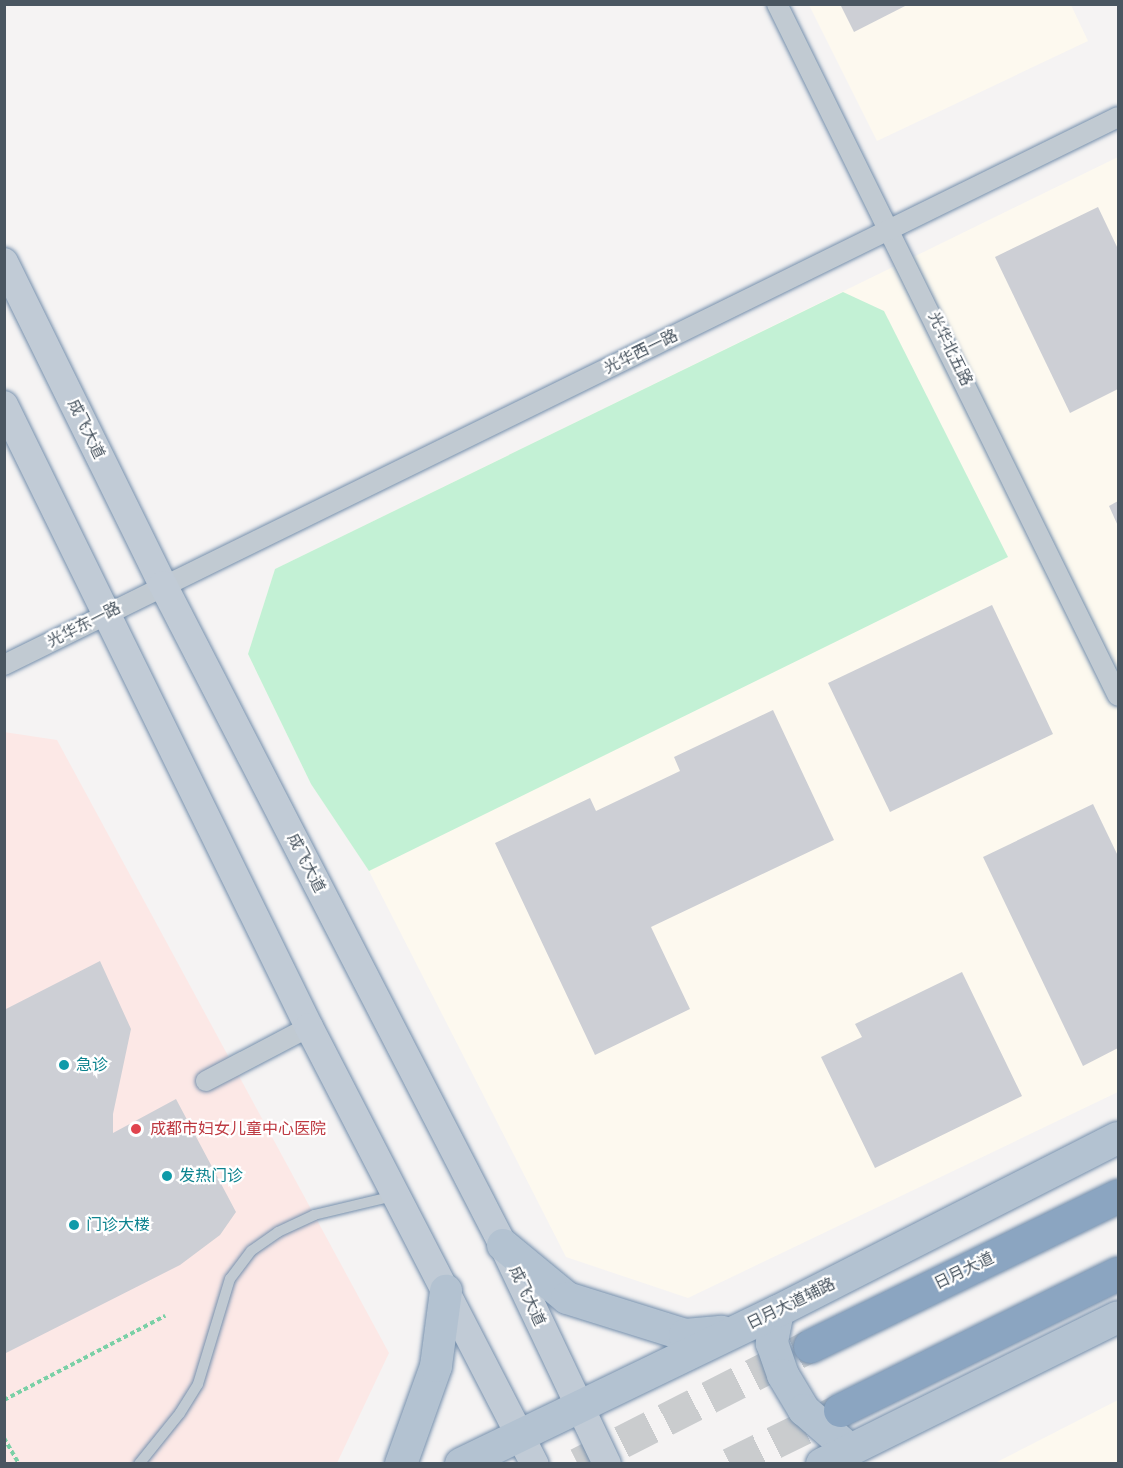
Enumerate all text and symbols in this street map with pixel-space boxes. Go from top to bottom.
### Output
street label: 光华北五路 [924,309,976,389]
street label: 光华西一路 [601,326,681,378]
street label: 成飞大道 [63,396,109,462]
street label: 光华东一路 [44,598,124,652]
street label: 成飞大道 [283,830,329,896]
place label: 急诊 [76,1055,108,1075]
marker: 急诊 [57,1058,71,1072]
place label: 成都市妇女儿童中心医院 [150,1119,326,1139]
marker: 成都市妇女儿童中心医院 [127,1120,145,1138]
place label: 发热门诊 [179,1166,243,1186]
marker: 发热门诊 [160,1169,174,1183]
place label: 门诊大楼 [86,1215,150,1235]
marker: 门诊大楼 [67,1218,81,1232]
street label: 日月大道 [931,1248,997,1294]
street label: 成飞大道 [505,1263,549,1329]
street label: 日月大道辅路 [744,1274,838,1334]

